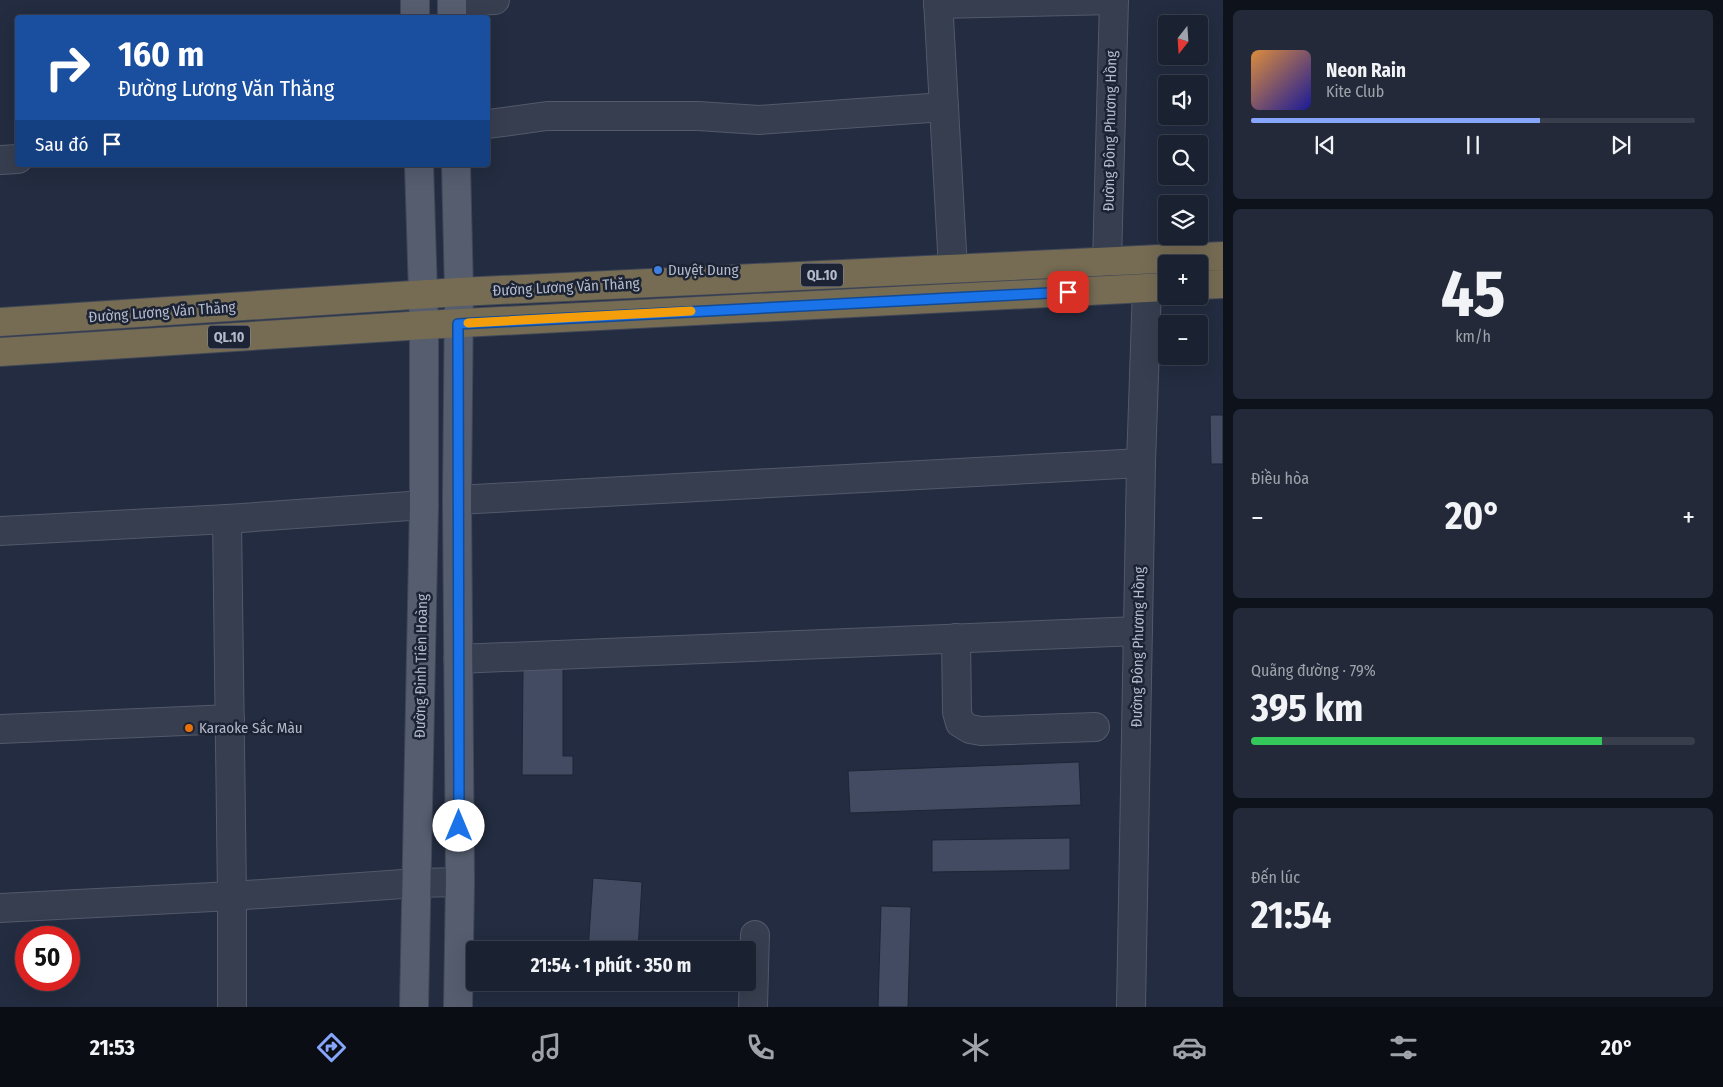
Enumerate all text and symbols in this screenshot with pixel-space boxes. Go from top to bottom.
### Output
north arrow [1158,15,1208,65]
map controls [1158,15,1208,365]
text: 160 m [118,33,204,75]
icon: right [35,35,100,100]
street label: Đường Đông Phương Hồng [1100,50,1120,212]
text: Neon Rain [1326,59,1406,82]
text: Đường Lương Văn Thăng [118,75,334,102]
button: sound [1158,75,1208,125]
text: Kite Club [1326,82,1384,101]
icon: arrive [98,130,126,158]
icon: previous [1311,131,1339,159]
icon: pause [1459,131,1487,159]
icon: next [1607,131,1635,159]
text: Sau đó [35,133,88,156]
button: search [1158,135,1208,185]
button: layers [1158,195,1208,245]
button: + [1158,255,1208,305]
text: 45 [1441,255,1505,333]
place label: Duyệt Dung [668,261,739,279]
marker: Duyệt Dung [652,264,664,276]
road number: QL.10 [801,264,843,286]
pin [1047,271,1089,313]
street label: Đường Lương Văn Thăng [492,274,640,300]
icon: arrive [1054,278,1082,306]
street label: Đường Lương Văn Thăng [88,298,236,326]
button: − [1158,315,1208,365]
road number: QL.10 [208,326,250,348]
text: km/h [1455,327,1491,346]
text: Điều hòa [1251,469,1309,488]
text: 20° [1445,493,1501,539]
text: − [1251,501,1264,534]
text: + [1682,501,1695,534]
street label: Đường Đông Phương Hồng [1128,566,1148,728]
street label: Đường Đinh Tiên Hoàng [411,594,431,738]
text: Quãng đường · 79% [1251,661,1376,680]
text: 395 km [1251,685,1363,731]
place label: Karaoke Sắc Màu [199,719,303,737]
marker: Karaoke Sắc Màu [183,722,195,734]
position arrow [432,799,484,851]
text: Đến lúc [1251,868,1300,887]
text: 21:54 [1251,892,1331,938]
speed limit sign: 50 [15,926,80,991]
text: 21:54 · 1 phút · 350 m [531,954,691,977]
icon: directions [314,1030,349,1065]
icon: music [529,1030,564,1065]
icon: phone [743,1030,778,1065]
icon: climate [958,1030,993,1065]
icon: car [1172,1030,1207,1065]
icon: filters [1386,1030,1421,1065]
text: 21:53 [90,1034,135,1061]
text: 20° [1601,1034,1633,1061]

